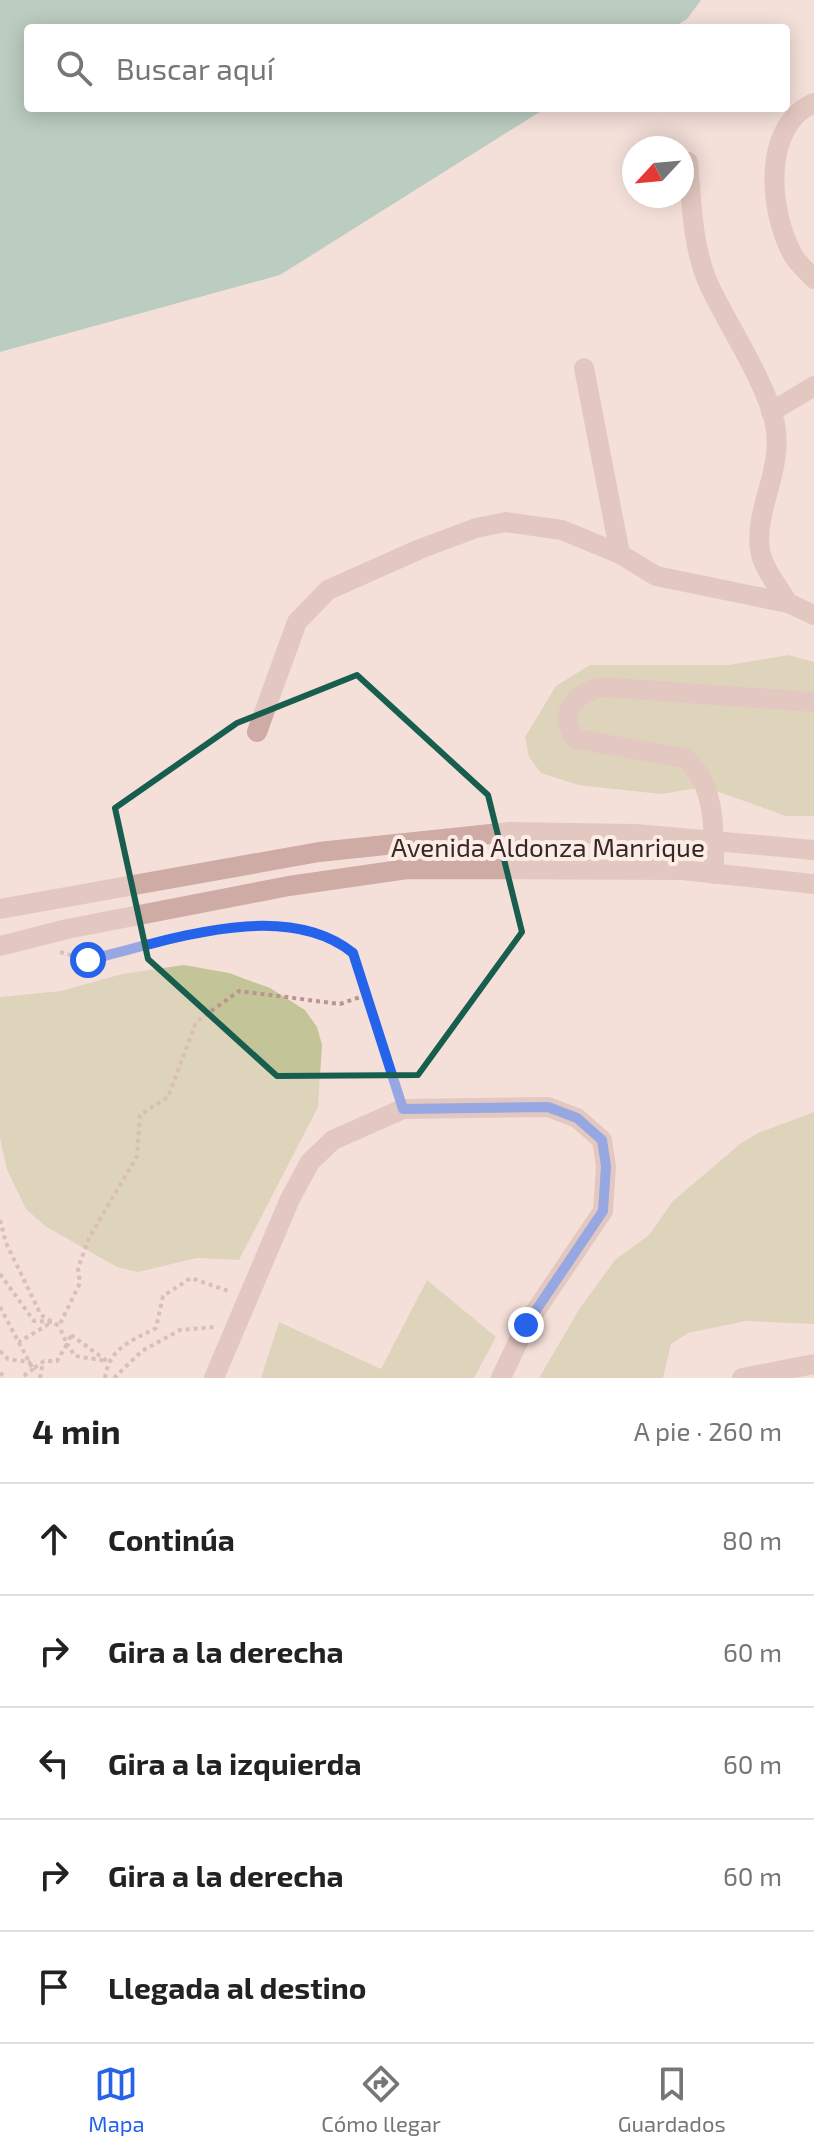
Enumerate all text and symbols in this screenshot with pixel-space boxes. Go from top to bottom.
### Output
search box [24,24,790,112]
icon: search [52,46,96,90]
text: Buscar aquí [116,50,274,86]
north arrow [622,136,694,208]
street label: Avenida Aldonza Manrique [391,831,705,862]
route start [70,942,106,978]
route end [508,1307,544,1343]
text: 4 min [32,1410,121,1451]
text: A pie · 260 m [634,1415,782,1446]
icon: ahead [32,1517,76,1561]
text: Continúa [108,1521,235,1557]
text: 80 m [722,1524,782,1555]
icon: right [32,1629,76,1673]
text: Gira a la derecha [108,1633,344,1669]
text: 60 m [723,1636,782,1667]
icon: left [32,1741,76,1785]
text: Gira a la izquierda [108,1745,362,1781]
text: 60 m [723,1748,782,1779]
icon: right [32,1853,76,1897]
text: Gira a la derecha [108,1857,344,1893]
text: 60 m [723,1860,782,1891]
icon: arrive [32,1965,76,2009]
text: Llegada al destino [108,1969,367,2005]
tab: Mapa [88,2062,145,2136]
tab: Cómo llegar [321,2062,441,2136]
tab: Guardados [618,2062,726,2136]

